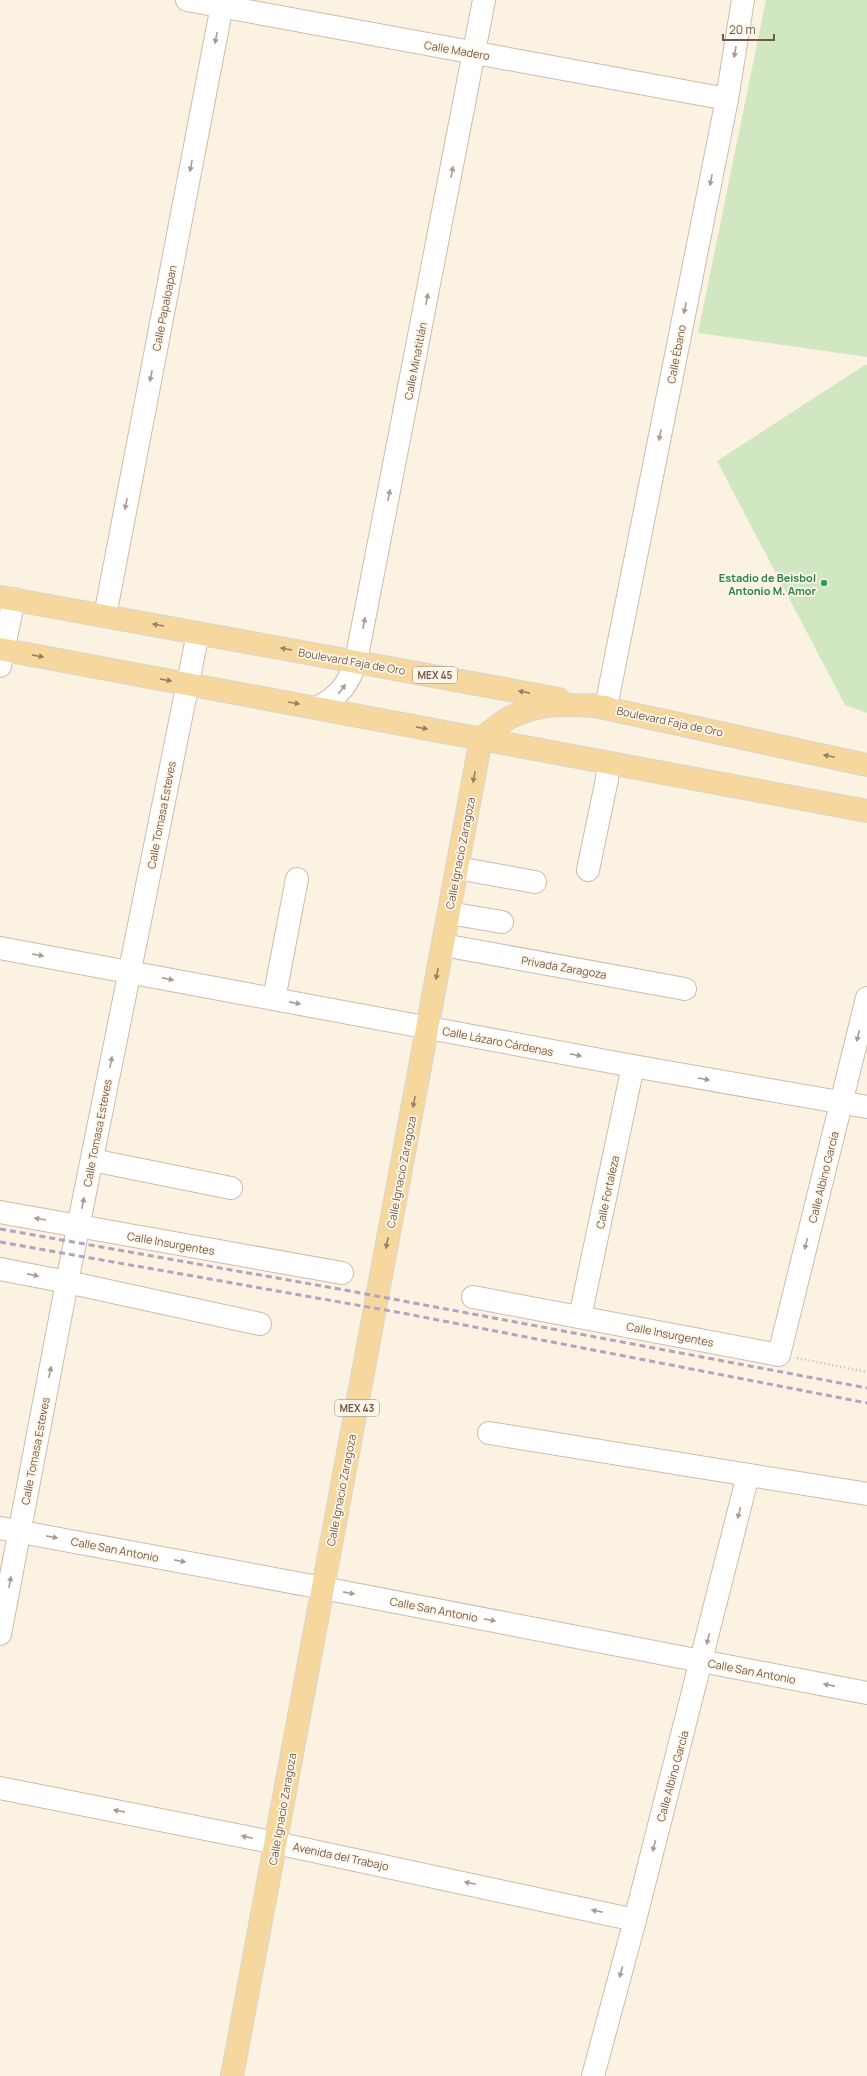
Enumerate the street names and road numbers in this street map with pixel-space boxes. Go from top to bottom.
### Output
street label: Calle Madero [423,37,491,63]
street label: Calle Papaloapan [148,264,180,352]
street label: Calle Minatitlán [400,321,430,401]
street label: Calle Ébano [663,323,689,385]
street label: Boulevard Faja de Oro [297,644,407,678]
road number: MEX 45 [413,667,457,683]
street label: Boulevard Faja de Oro [615,702,725,740]
street label: Calle Tomasa Esteves [143,760,179,870]
street label: Calle Ignacio Zaragoza [442,796,478,910]
street label: Privada Zaragoza [520,952,608,982]
street label: Calle Lázaro Cárdenas [441,1023,555,1059]
street label: Calle Tomasa Esteves [79,1078,115,1188]
street label: Calle Ignacio Zaragoza [383,1115,419,1229]
street label: Calle Albino García [804,1130,842,1224]
street label: Calle Fortaleza [592,1154,622,1230]
street label: Calle Insurgentes [126,1228,216,1258]
street label: Calle Insurgentes [625,1318,715,1350]
street label: Calle Tomasa Esteves [17,1396,53,1506]
road number: MEX 43 [335,1400,379,1416]
street label: Calle Ignacio Zaragoza [323,1433,359,1547]
street label: Calle San Antonio [70,1533,161,1565]
street label: Calle San Antonio [389,1593,480,1625]
street label: Calle San Antonio [707,1655,798,1687]
street label: Calle Albino García [653,1729,691,1823]
street label: Calle Ignacio Zaragoza [265,1752,299,1866]
street label: Avenida del Trabajo [292,1839,391,1874]

